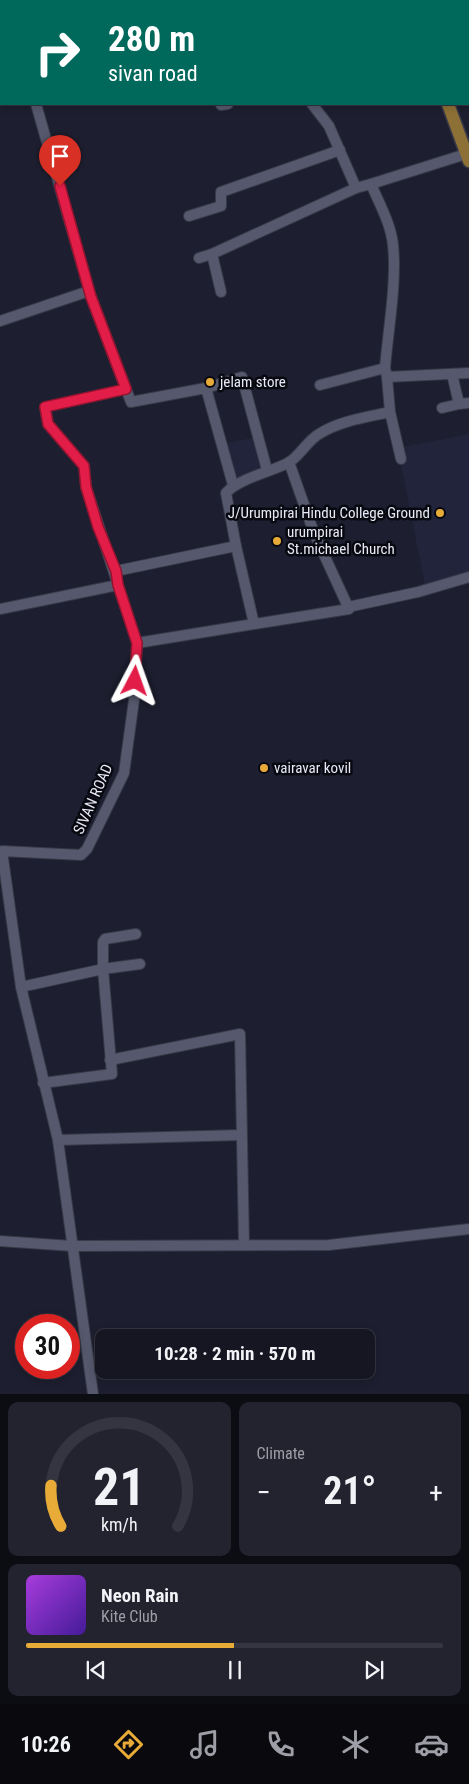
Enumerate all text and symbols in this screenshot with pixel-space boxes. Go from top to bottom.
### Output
text: 280 m [108,19,195,60]
icon: right [25,20,90,85]
text: sivan road [108,61,198,86]
pin [39,135,81,186]
icon: arrive [46,142,74,170]
place label: jelam store [219,373,286,391]
marker: jelam store [204,376,216,388]
place label: J/Urumpirai Hindu College Ground [228,504,430,522]
marker: J/Urumpirai Hindu College Ground [434,507,446,519]
place label: urumpirai St.michael Church [287,523,395,558]
marker: urumpirai St.michael Church [271,535,283,547]
position arrow [108,654,160,706]
place label: vairavar kovil [274,759,351,777]
street label: SIVAN ROAD [70,761,116,837]
marker: vairavar kovil [258,762,270,774]
speed limit sign: 30 [15,1314,80,1379]
text: 10:28 · 2 min · 570 m [154,1342,316,1365]
text: Climate [257,1444,305,1463]
text: 21 [93,1457,146,1518]
text: 21° [323,1469,376,1513]
text: − [257,1476,271,1509]
text: + [429,1476,443,1509]
text: km/h [101,1514,138,1535]
text: Neon Rain [101,1584,179,1607]
text: Kite Club [101,1607,158,1626]
icon: previous [82,1656,110,1684]
icon: pause [221,1656,249,1684]
icon: next [360,1656,388,1684]
icon: directions [111,1727,146,1762]
icon: music [187,1727,222,1762]
icon: phone [263,1727,298,1762]
icon: climate [338,1727,373,1762]
icon: car [414,1727,449,1762]
text: 10:26 [20,1732,71,1757]

